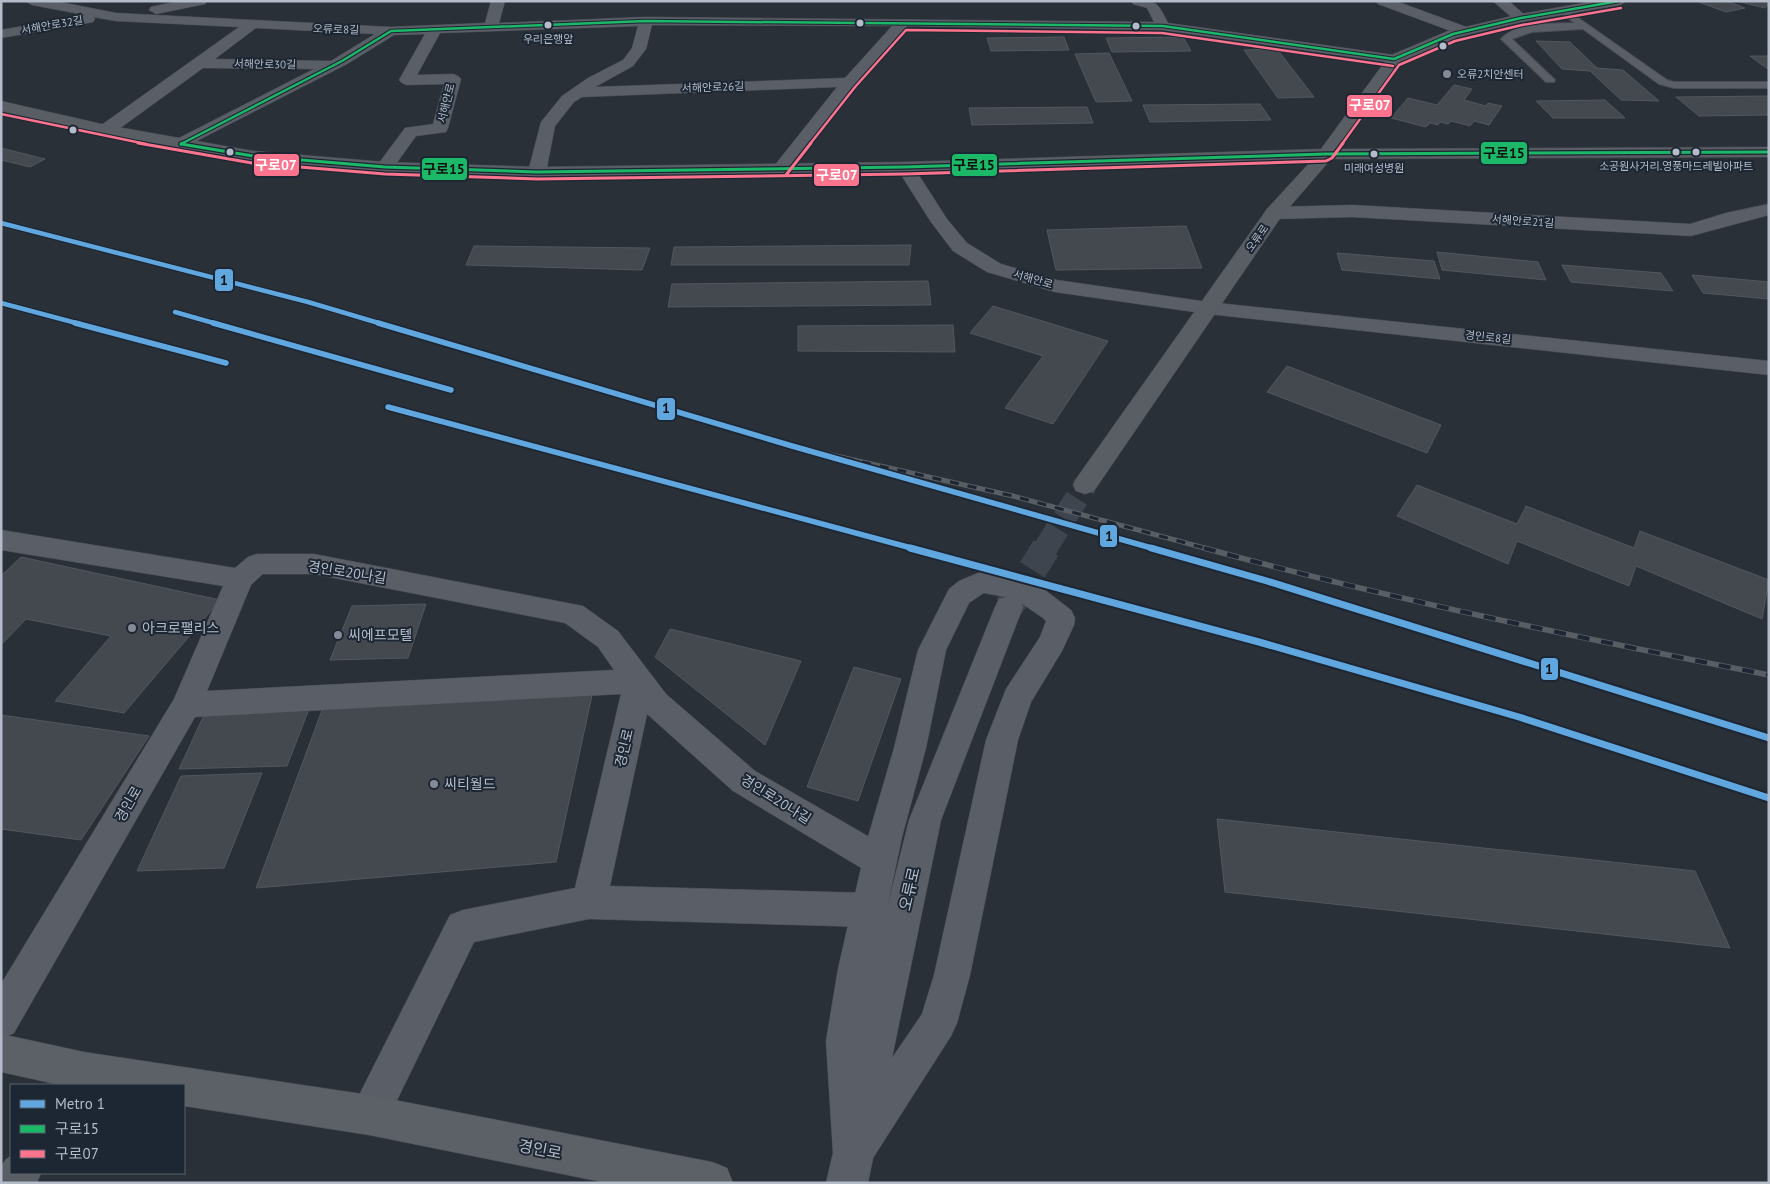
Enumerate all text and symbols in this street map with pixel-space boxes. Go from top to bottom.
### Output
street label: 서해안로32길 [20,13,84,37]
unlabelled marker [855,18,865,28]
marker: 우리은행앞 [543,20,553,30]
street label: 오류로8길 [313,21,359,37]
unlabelled marker [1131,21,1141,31]
place label: 우리은행앞 [523,32,573,46]
unlabelled marker [1438,41,1448,51]
street label: 서해안로30길 [234,56,296,72]
place label: 오류2치안센터 [1457,67,1524,81]
marker: 오류2치안센터 [1441,68,1453,80]
street label: 서해안로26길 [681,79,745,95]
street label: 서해안로 [434,82,458,124]
line badge: 구로07 [1346,94,1393,118]
text: 구로07 [1349,96,1391,114]
unlabelled marker [68,125,78,135]
line badge: 구로15 [1480,141,1528,165]
text: 구로15 [1483,144,1525,162]
unlabelled marker [225,147,235,157]
marker: 소공원사거리.영풍마드레빌아파트 [1671,147,1681,157]
unlabelled marker [1691,147,1701,157]
marker: 미래여성병원 [1369,149,1379,159]
line badge: 구로07 [253,153,300,177]
line badge: 구로15 [951,153,998,177]
text: 구로07 [255,156,297,174]
text: 구로15 [953,156,995,174]
line badge: 구로15 [421,157,468,181]
place label: 소공원사거리.영풍마드레빌아파트 [1599,159,1753,173]
text: 구로15 [423,160,465,178]
place label: 미래여성병원 [1344,161,1404,175]
line badge: 구로07 [813,163,860,187]
text: 구로07 [816,166,858,184]
street label: 서해안로21길 [1491,212,1555,230]
street label: 오류로 [1243,222,1271,254]
street label: 서해안로 [1012,267,1054,291]
line badge: 1 [214,268,234,292]
text: 1 [220,271,228,289]
street label: 경인로8길 [1464,328,1512,346]
line badge: 1 [656,397,676,421]
text: 1 [662,399,670,417]
line badge: 1 [1099,524,1118,548]
text: 1 [1105,527,1113,545]
street label: 경인로20나길 [306,557,388,587]
place label: 아크로팰리스 [142,619,219,637]
marker: 아크로팰리스 [126,622,138,634]
place label: 씨에프모텔 [348,626,412,644]
marker: 씨에프모텔 [332,629,344,641]
line badge: 1 [1540,657,1559,681]
text: 1 [1545,660,1553,678]
street label: 경인로 [611,727,637,769]
street label: 경인로20나길 [737,770,815,828]
place label: 씨티월드 [444,775,496,793]
marker: 씨티월드 [428,778,440,790]
street label: 경인로 [111,783,146,825]
street label: 오류로 [894,865,924,913]
legend [10,1084,185,1174]
text: Metro 1 [55,1094,105,1113]
text: 구로15 [55,1119,99,1138]
street label: 경인로 [516,1135,564,1163]
text: 구로07 [55,1144,99,1163]

